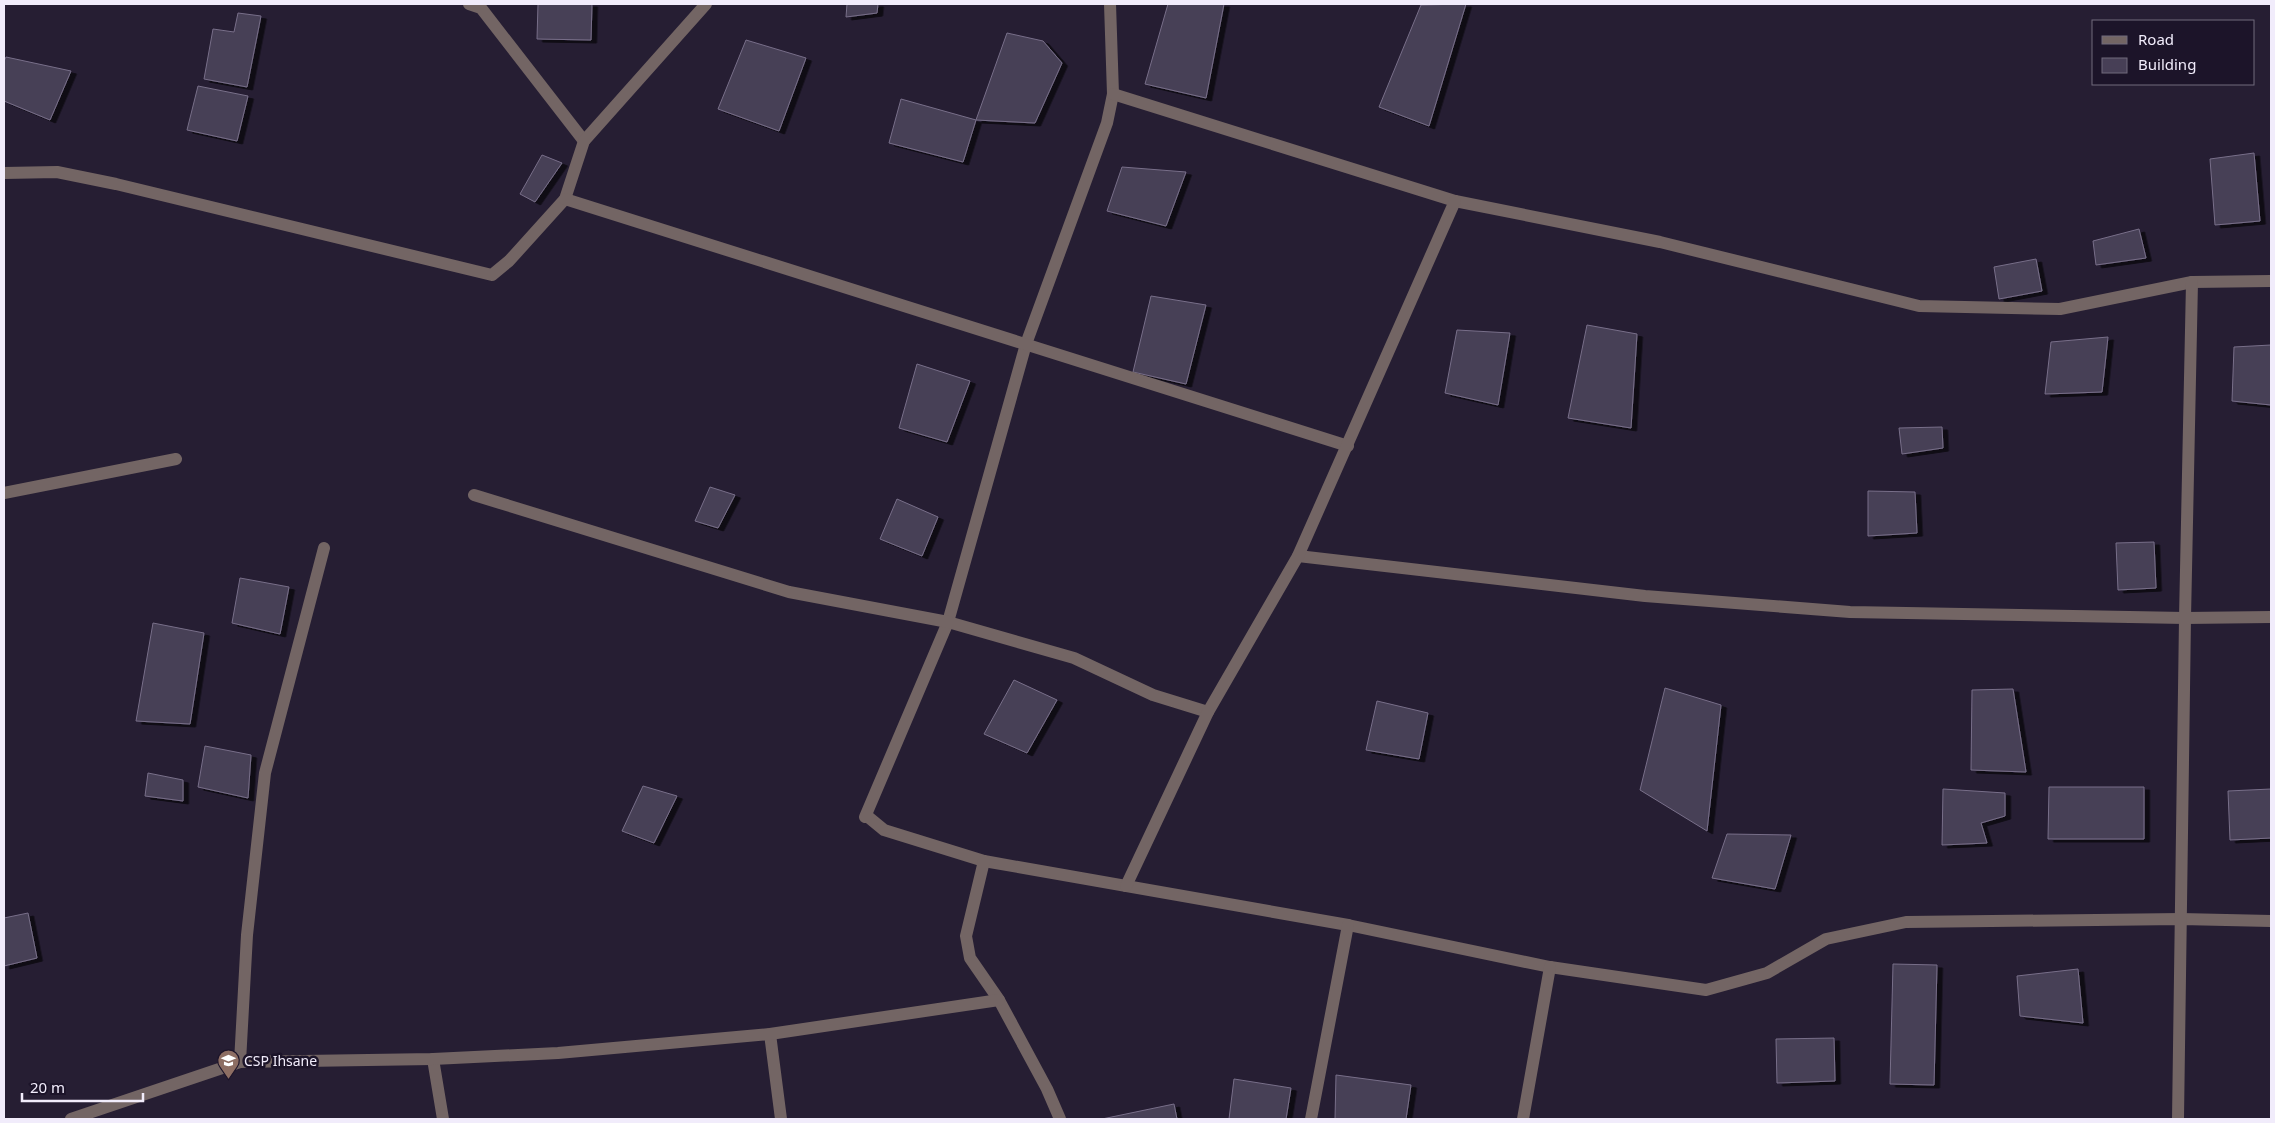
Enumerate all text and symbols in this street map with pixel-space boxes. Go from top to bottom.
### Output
legend [2092,20,2255,85]
text: Road [2138,29,2174,49]
text: Building [2138,54,2196,74]
school or university icon: CSP Ihsane [216,1049,240,1080]
place label: CSP Ihsane [244,1051,317,1070]
scale bar [22,1070,144,1102]
text: 20 m [30,1077,65,1097]

